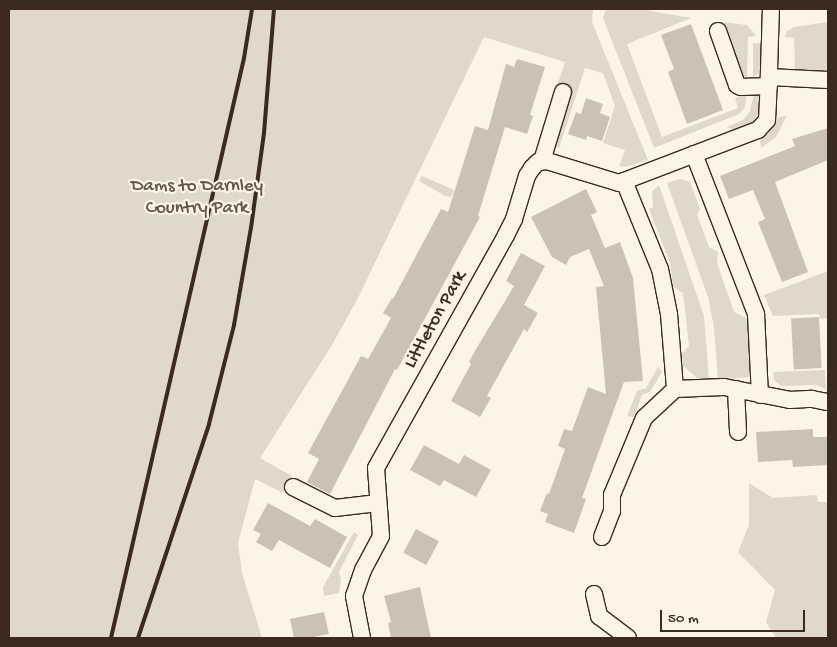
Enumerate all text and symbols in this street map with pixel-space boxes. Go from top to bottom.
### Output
park label: Dams to Darnley Country Park [131,176,263,220]
street label: Littleton Park [400,267,472,373]
scale bar [662,600,807,632]
text: 50 m [668,610,699,628]

